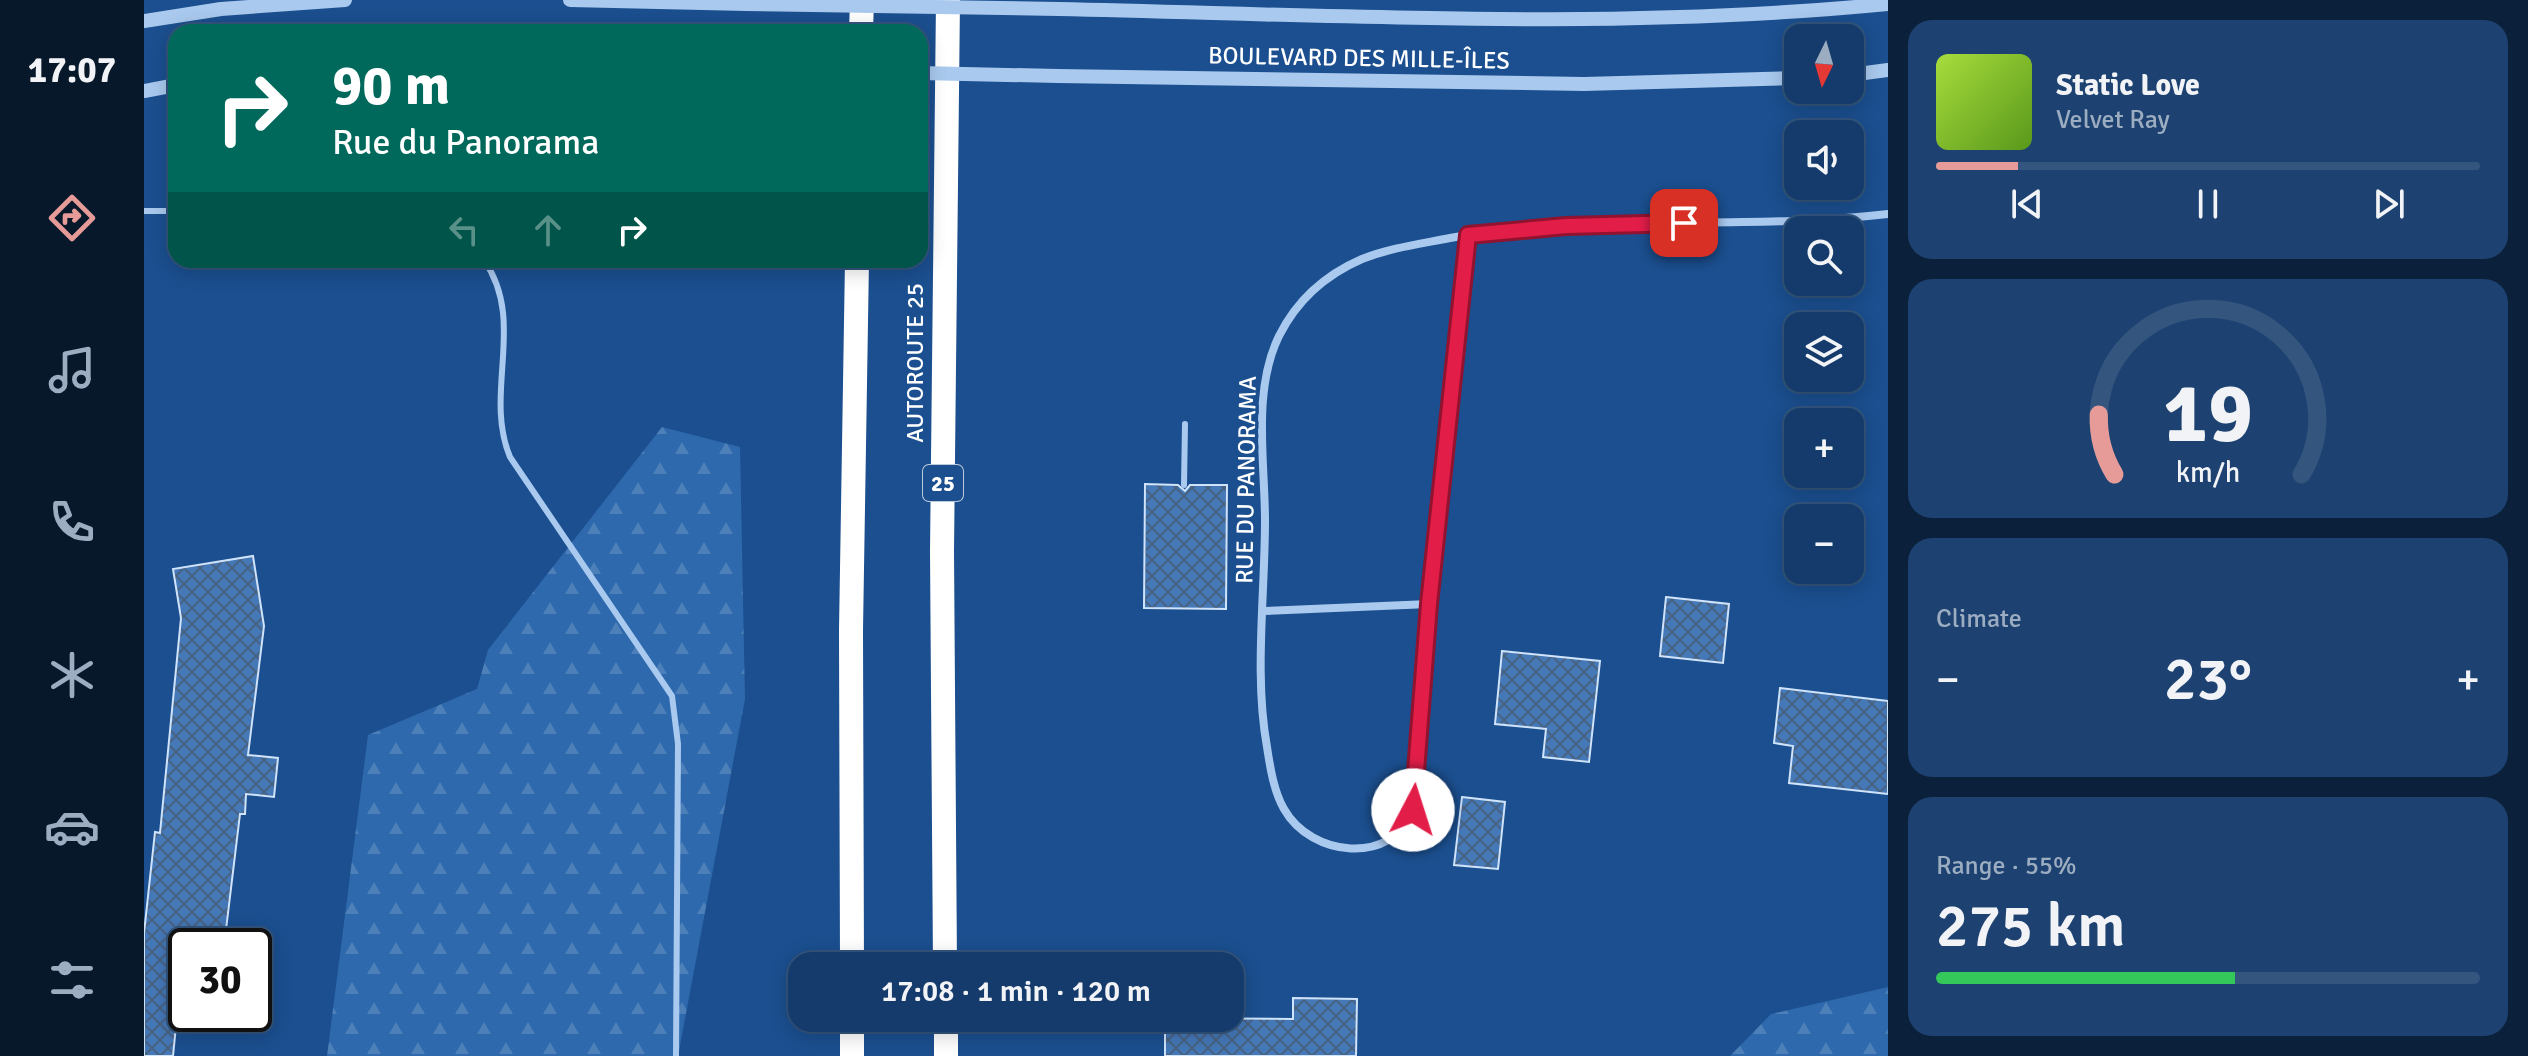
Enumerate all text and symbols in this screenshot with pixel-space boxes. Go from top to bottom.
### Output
north arrow [1784,24,1864,104]
map controls [1784,24,1864,584]
street label: BOULEVARD DES MILLE-ÎLES [1208,40,1510,76]
text: 17:07 [28,48,116,93]
text: 90 m [332,51,450,120]
icon: right [200,56,304,160]
text: Static Love [2056,67,2200,104]
text: Velvet Ray [2056,104,2170,136]
text: Rue du Panorama [332,120,600,165]
button: sound [1784,120,1864,200]
icon: previous [2005,182,2049,226]
icon: pause [2186,182,2230,226]
icon: next [2367,182,2411,226]
pin [1650,189,1718,257]
icon: directions [44,190,100,246]
icon: arrive [1662,201,1706,245]
icon: left [442,208,486,252]
icon: ahead [526,208,570,252]
icon: right [610,208,654,252]
button: search [1784,216,1864,296]
street label: AUTOROUTE 25 [900,283,930,443]
button: layers [1784,312,1864,392]
icon: music [44,342,100,398]
text: 19 [2163,362,2253,464]
street label: RUE DU PANORAMA [1229,375,1263,584]
button: + [1784,408,1864,488]
text: km/h [2176,455,2240,490]
road number: 25 [923,465,963,501]
icon: phone [44,494,100,550]
button: − [1784,504,1864,584]
text: Climate [1936,603,2022,635]
text: 23° [2164,643,2252,717]
icon: climate [44,647,100,703]
text: − [1936,653,1960,707]
text: + [2456,653,2480,707]
position arrow [1371,768,1455,852]
icon: car [44,799,100,855]
text: Range · 55% [1936,850,2077,882]
text: 275 km [1936,890,2125,964]
speed limit sign: 30 [168,928,272,1032]
icon: filters [44,952,100,1008]
text: 17:08 · 1 min · 120 m [881,973,1151,1010]

